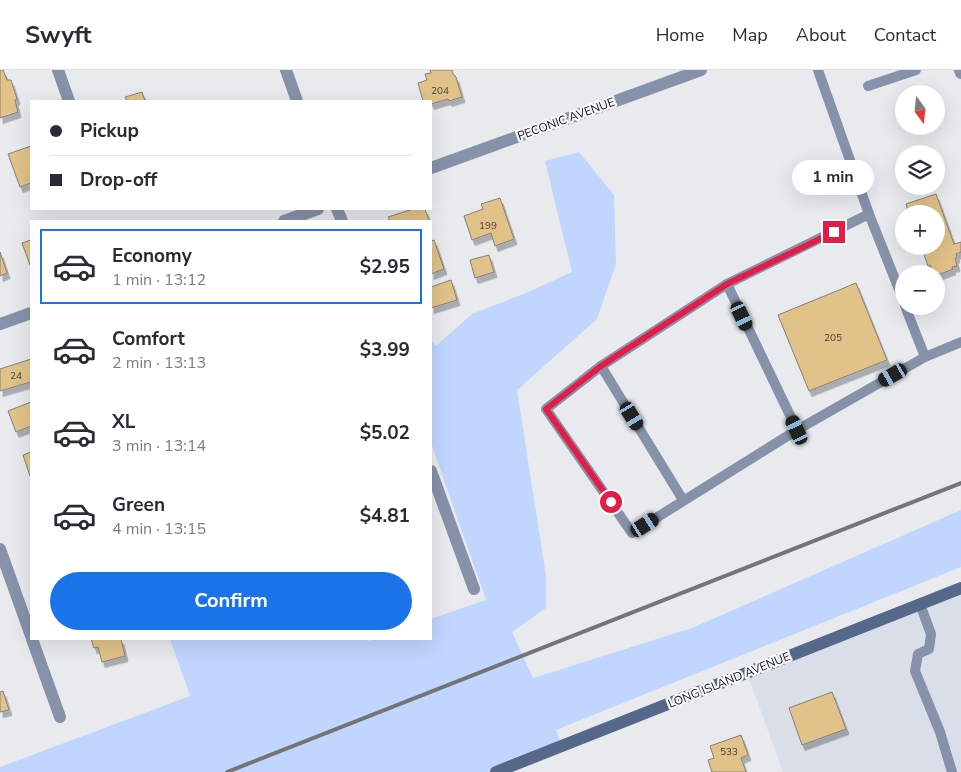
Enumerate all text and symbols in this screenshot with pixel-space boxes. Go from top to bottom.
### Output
text: Swyft [25,19,91,51]
text: Home [656,23,704,47]
text: Map [732,23,768,47]
text: About [796,23,846,47]
text: Contact [874,23,936,47]
house number: 204 [431,84,449,98]
north arrow [895,85,945,135]
map controls [895,85,945,315]
street label: PECONIC AVENUE [515,94,617,144]
text: Pickup [80,118,139,144]
button: layers [895,145,945,195]
callout: 1 min [793,160,875,194]
text: 1 min [812,166,854,188]
text: Drop-off [80,167,157,193]
button: + [895,205,945,255]
house number: 199 [479,219,497,233]
route end [823,221,845,243]
text: Economy [112,243,192,269]
icon: car [52,244,97,289]
text: $2.95 [360,254,410,280]
button: − [895,265,945,315]
text: 1 min · 13:12 [112,269,206,291]
car [728,299,755,333]
text: Comfort [112,326,185,352]
icon: car [52,327,97,372]
house number: 205 [824,331,842,345]
text: $3.99 [360,337,410,363]
text: 2 min · 13:13 [112,352,206,374]
car [876,361,909,389]
house number: 24 [10,369,22,383]
car [617,399,646,433]
text: XL [112,409,135,435]
icon: car [52,410,97,455]
car [783,413,810,447]
text: $5.02 [360,420,410,446]
text: 3 min · 13:14 [112,435,206,457]
route start [600,491,622,513]
text: Green [112,492,165,518]
icon: car [52,493,97,538]
text: $4.81 [360,503,410,529]
car [628,511,661,539]
text: 4 min · 13:15 [112,518,206,540]
button: Confirm [50,572,412,630]
street label: LONG ISLAND AVENUE [666,648,792,712]
house number: 533 [720,745,738,759]

